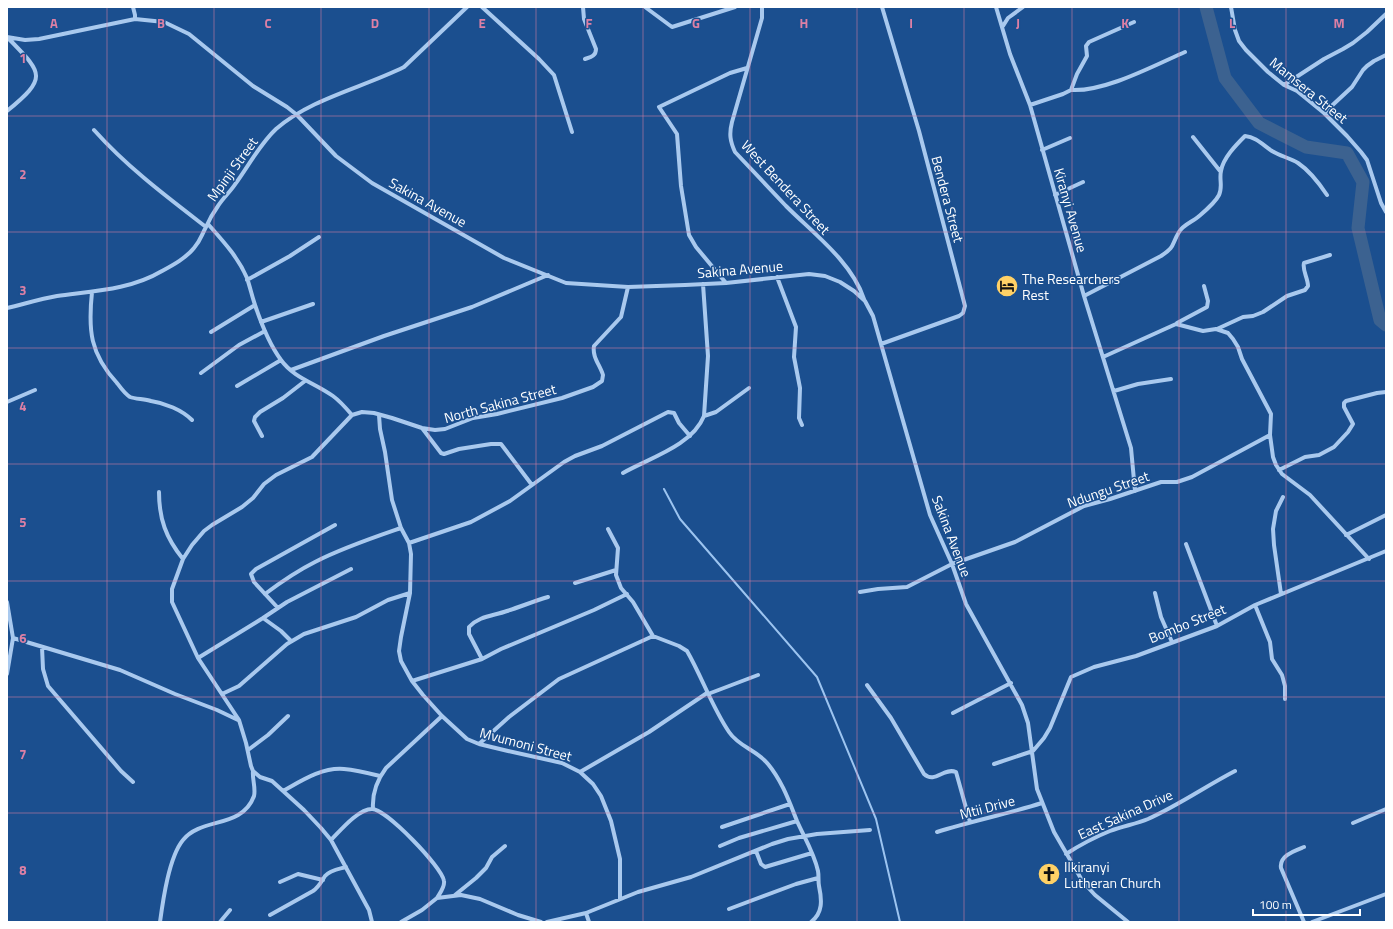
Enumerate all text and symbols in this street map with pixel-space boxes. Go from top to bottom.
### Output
text: A [50,13,58,33]
text: B [157,13,165,33]
text: C [264,13,272,33]
text: D [371,13,379,33]
text: E [478,13,486,33]
text: F [586,13,593,33]
text: G [692,13,700,33]
text: H [800,13,808,33]
text: I [909,13,913,33]
text: J [1016,13,1020,33]
text: K [1121,13,1129,33]
text: L [1229,13,1235,33]
text: M [1333,13,1345,33]
text: 1 [19,48,27,68]
street label: Mamsera Street [1265,52,1353,128]
street label: Mpinji Street [201,132,263,206]
street label: West Bendera Street [737,135,835,239]
street label: Bendera Street [926,153,970,245]
text: 2 [19,164,27,184]
street label: Kiranyi Avenue [1049,165,1093,255]
street label: Sakina Avenue [385,172,471,232]
street label: Sakina Avenue [696,255,784,283]
place label: The Researchers Rest [1022,268,1120,305]
hotel icon: The Researchers Rest [994,273,1020,299]
text: 3 [19,280,27,300]
street label: North Sakina Street [442,378,558,428]
text: 4 [19,396,27,416]
street label: Ndungu Street [1064,465,1152,513]
street label: Sakina Avenue [927,492,977,580]
text: 5 [19,512,27,532]
street label: Bombo Street [1145,598,1229,648]
text: 6 [19,628,27,648]
street label: Mvumoni Street [478,722,575,766]
text: 7 [19,744,27,764]
street label: East Sakina Drive [1074,784,1176,844]
street label: Mtii Drive [957,790,1017,824]
place label: Ilkiranyi Lutheran Church [1064,856,1161,893]
text: 8 [19,860,27,880]
church icon: Ilkiranyi Lutheran Church [1036,861,1062,887]
scale bar [1253,891,1360,917]
text: 100 m [1259,895,1292,914]

